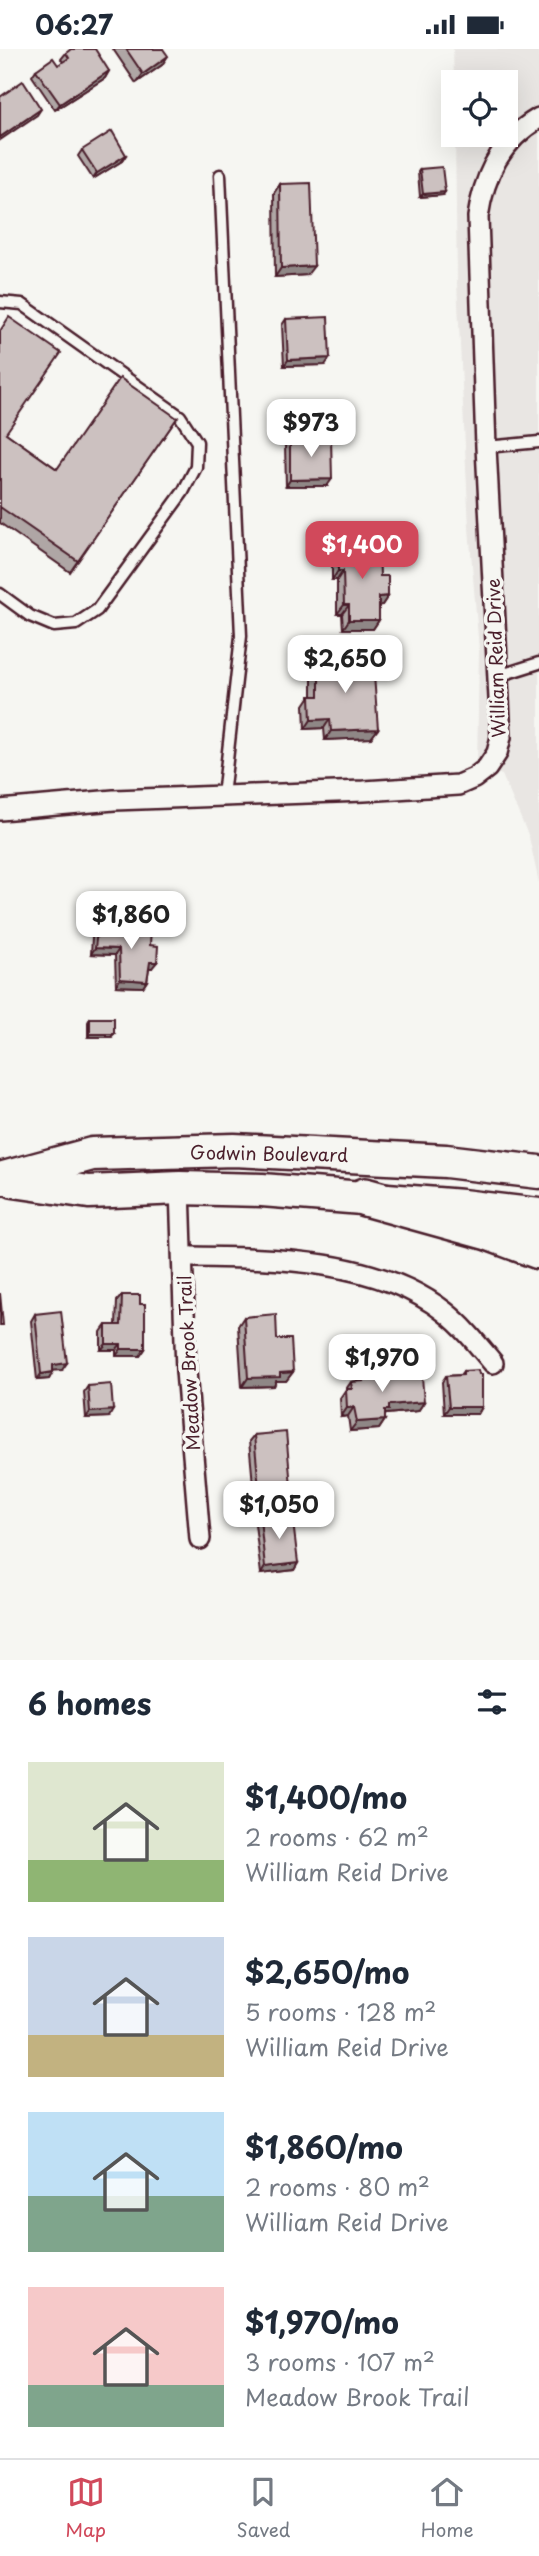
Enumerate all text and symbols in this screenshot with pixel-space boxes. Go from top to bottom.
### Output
text: 06:27 [35,5,113,44]
map controls [441,70,518,147]
button: locate [441,70,518,147]
pin: $973 [270,399,352,459]
text: $973 [283,404,339,439]
pin: $1,400 [305,521,419,581]
text: $1,400 [321,526,403,561]
street label: William Reid Drive [479,578,511,738]
pin: $2,650 [288,635,402,695]
text: $2,650 [304,640,386,675]
pin: $1,860 [74,891,188,951]
text: $1,860 [92,896,170,931]
street label: Godwin Boulevard [190,1138,348,1168]
street label: Meadow Brook Trail [170,1275,206,1451]
pin: $1,970 [325,1335,439,1394]
text: $1,970 [345,1339,419,1374]
pin: $1,050 [222,1481,336,1541]
text: $1,050 [239,1486,319,1521]
text: 6 homes [28,1680,151,1725]
icon: filters [473,1683,511,1721]
text: $1,400/mo [245,1774,407,1819]
icon: home [84,1790,168,1874]
text: 2 rooms · 62 m² [245,1819,429,1854]
text: William Reid Drive [245,1854,449,1889]
text: $2,650/mo [245,1949,409,1994]
icon: home [84,1965,168,2049]
text: 5 rooms · 128 m² [245,1994,436,2029]
text: William Reid Drive [245,2029,449,2064]
text: $1,860/mo [245,2124,403,2169]
icon: home [84,2140,168,2224]
text: 2 rooms · 80 m² [245,2169,430,2204]
text: William Reid Drive [245,2204,449,2239]
text: $1,970/mo [245,2299,399,2344]
icon: home [84,2315,168,2399]
text: 3 rooms · 107 m² [245,2344,435,2379]
text: Meadow Brook Trail [245,2379,470,2414]
tab: Map [65,2473,106,2543]
tab: Saved [236,2473,290,2543]
tab: Home [421,2473,474,2543]

